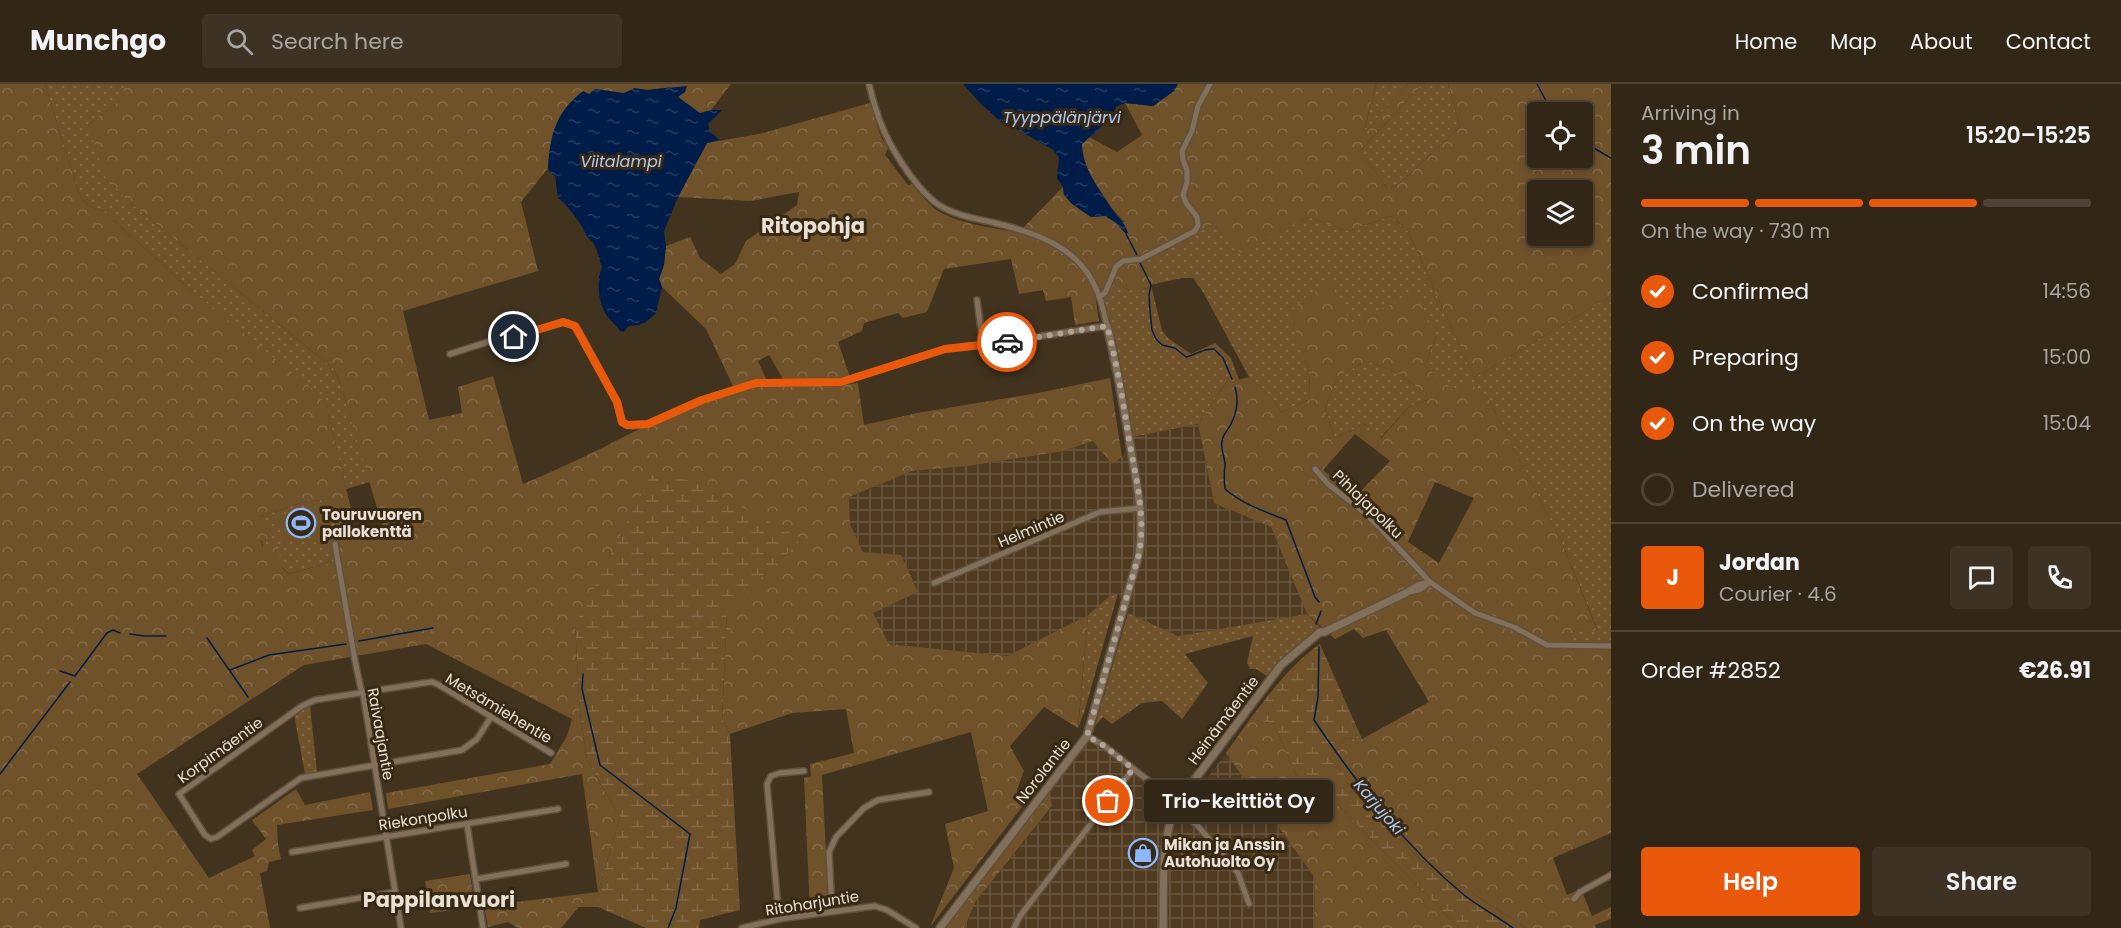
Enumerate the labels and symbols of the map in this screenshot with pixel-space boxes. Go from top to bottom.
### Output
water label: Tyyppälänjärvi [1003,106,1122,129]
water label: Viitalampi [580,150,663,173]
district label: Ritopohja [761,211,865,240]
pin [488,311,539,362]
courier [977,312,1037,372]
street label: Pihlajapolku [1328,465,1408,543]
place label: Touruvuoren pallokenttä [322,504,422,542]
street label: Helmintie [994,506,1068,552]
sports icon: Touruvuoren pallokenttä [285,507,317,539]
street label: Metsämiehentie [442,668,556,748]
street label: Heinämäentie [1183,671,1263,769]
street label: Raivaajantie [363,686,399,782]
street label: Korpimäentie [173,712,267,788]
street label: Norolantie [1011,734,1075,808]
water label: Karjujoki [1348,774,1410,841]
pin [1082,775,1133,826]
callout: Trio-keittiöt Oy [1144,780,1333,822]
street label: Riekonpolku [377,801,469,835]
place label: Mikan ja Anssin Autohuolto Oy [1164,834,1285,872]
shop icon: Mikan ja Anssin Autohuolto Oy [1127,837,1159,869]
district label: Pappilanvuori [363,885,515,914]
street label: Ritoharjuntie [764,885,860,921]

